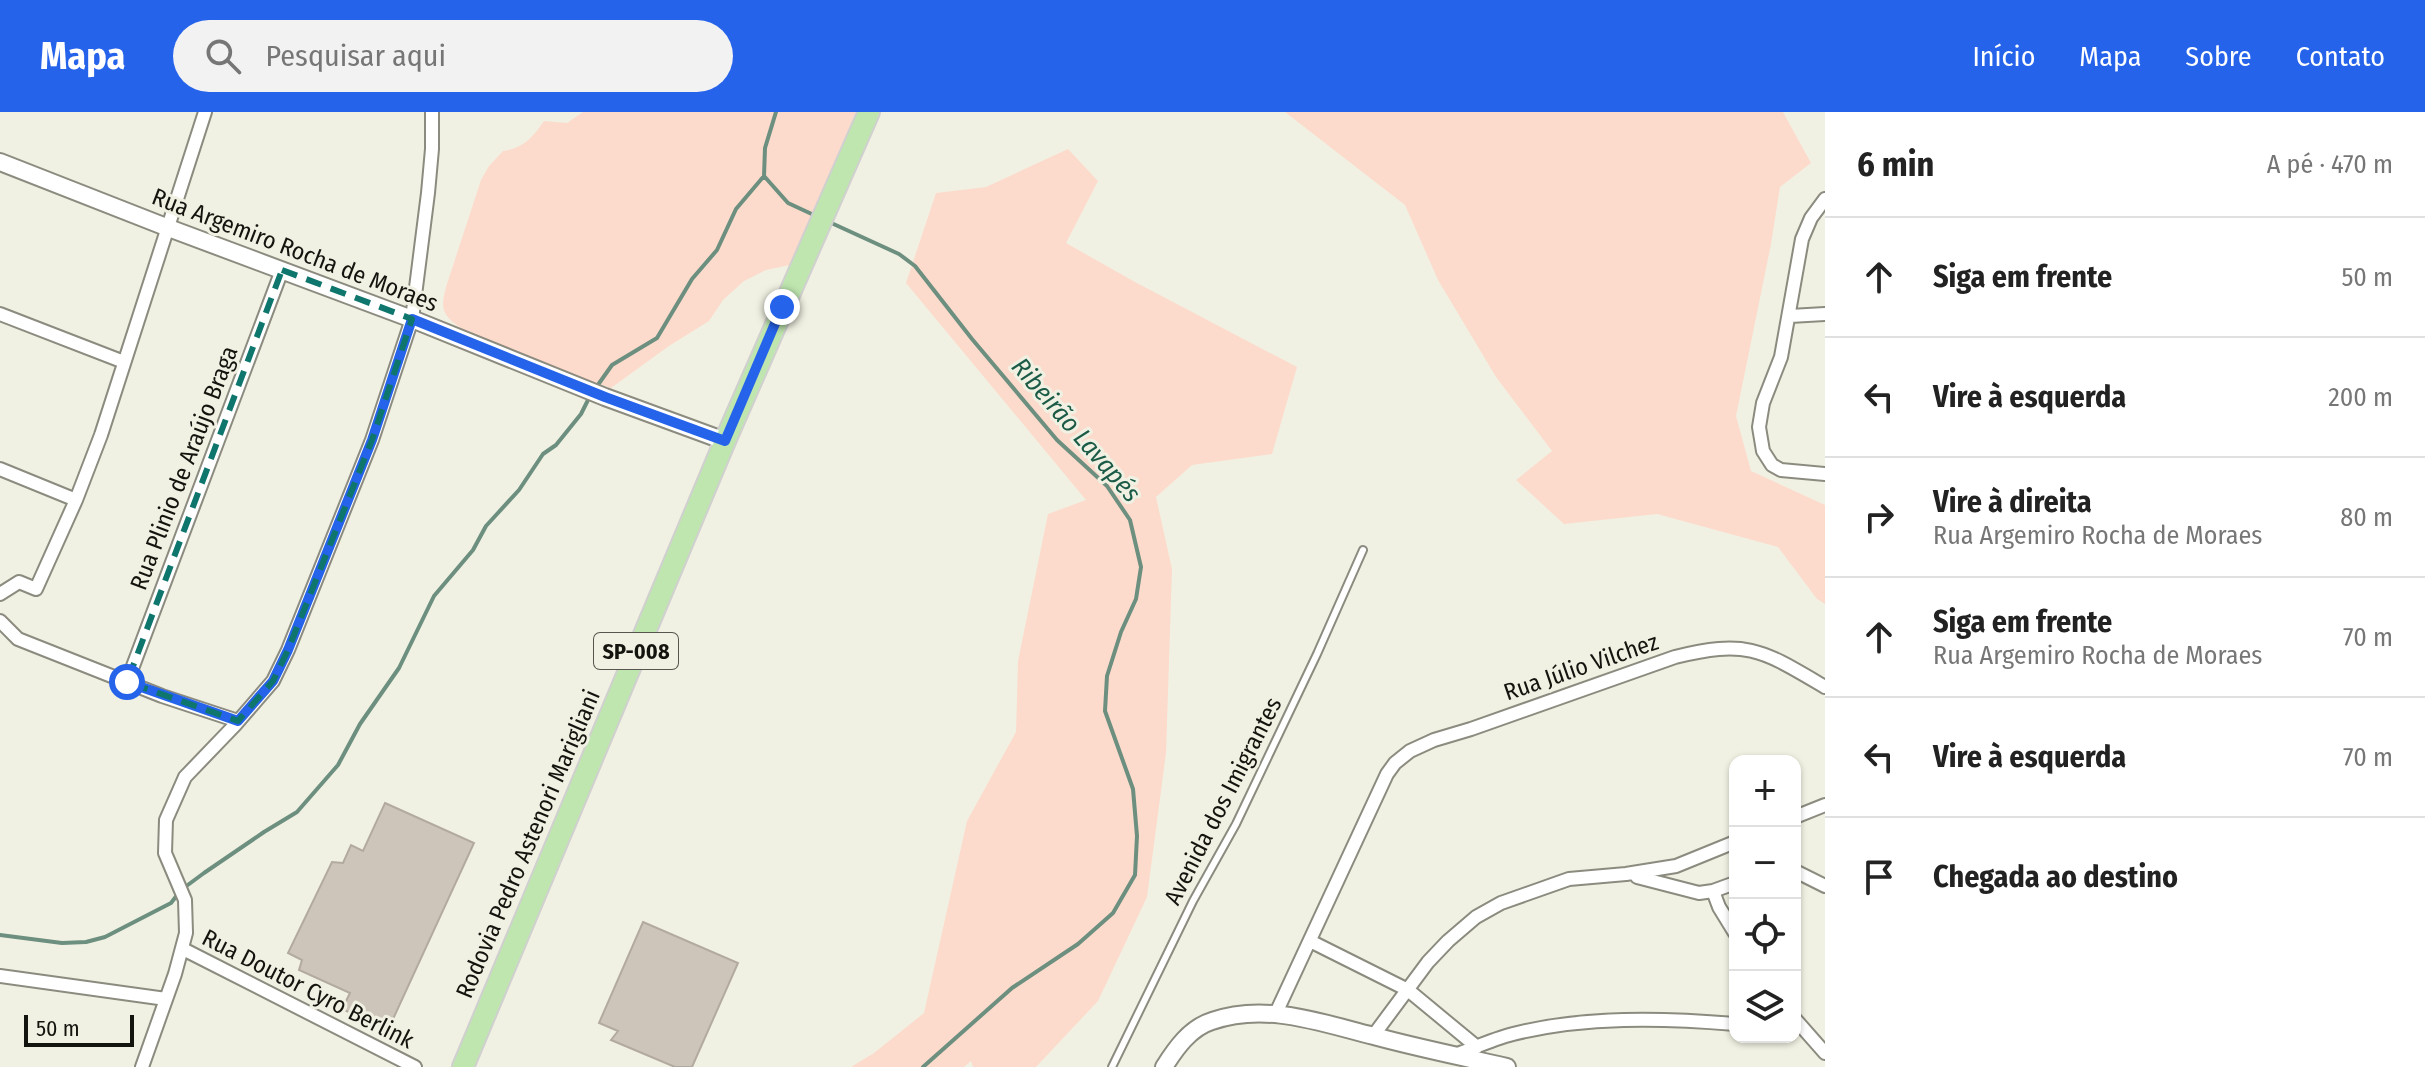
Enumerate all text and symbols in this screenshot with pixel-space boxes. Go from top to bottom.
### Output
search box [173,20,733,92]
text: Mapa [40,33,125,79]
icon: search [201,34,245,78]
text: Pesquisar aqui [265,38,446,74]
text: Início [1972,40,2035,73]
text: Mapa [2079,40,2141,73]
text: Sobre [2185,40,2252,73]
text: Contato [2296,40,2385,73]
text: 6 min [1857,144,1934,185]
text: A pé · 470 m [2267,149,2393,180]
street label: Rua Argemiro Rocha de Moraes [148,182,442,318]
icon: ahead [1857,255,1901,299]
text: Siga em frente [1933,259,2112,295]
text: 50 m [2341,262,2393,293]
route end [764,289,800,325]
street label: Rua Plinio de Araújo Braga [125,342,243,594]
water label: Ribeirão Lavapés [1005,352,1147,508]
icon: left [1857,375,1901,419]
text: Vire à esquerda [1933,379,2126,415]
text: 200 m [2328,382,2393,413]
text: Vire à direita [1933,484,2092,520]
icon: right [1857,495,1901,539]
text: 80 m [2340,502,2393,533]
text: Rua Argemiro Rocha de Moraes [1933,520,2262,551]
text: Siga em frente [1933,604,2112,640]
icon: ahead [1857,615,1901,659]
text: 70 m [2343,622,2393,653]
street label: Rua Júlio Vilchez [1500,627,1662,707]
road number: SP-008 [594,633,678,669]
text: Rua Argemiro Rocha de Moraes [1933,640,2262,671]
route start [109,664,145,700]
street label: Rodovia Pedro Astenori Marigliani [450,686,606,1002]
street label: Avenida dos Imigrantes [1159,693,1287,909]
icon: left [1857,735,1901,779]
text: Vire à esquerda [1933,739,2126,775]
text: 70 m [2343,742,2393,773]
map controls [1729,755,1801,1043]
button: + [1729,755,1801,827]
button: − [1729,827,1801,899]
icon: arrive [1857,855,1901,899]
text: Chegada ao destino [1933,859,2178,895]
button: locate [1729,899,1801,971]
street label: Rua Doutor Cyro Berlink [198,924,419,1055]
button: layers [1729,971,1801,1043]
scale bar [24,1011,134,1047]
text: 50 m [36,1015,80,1042]

